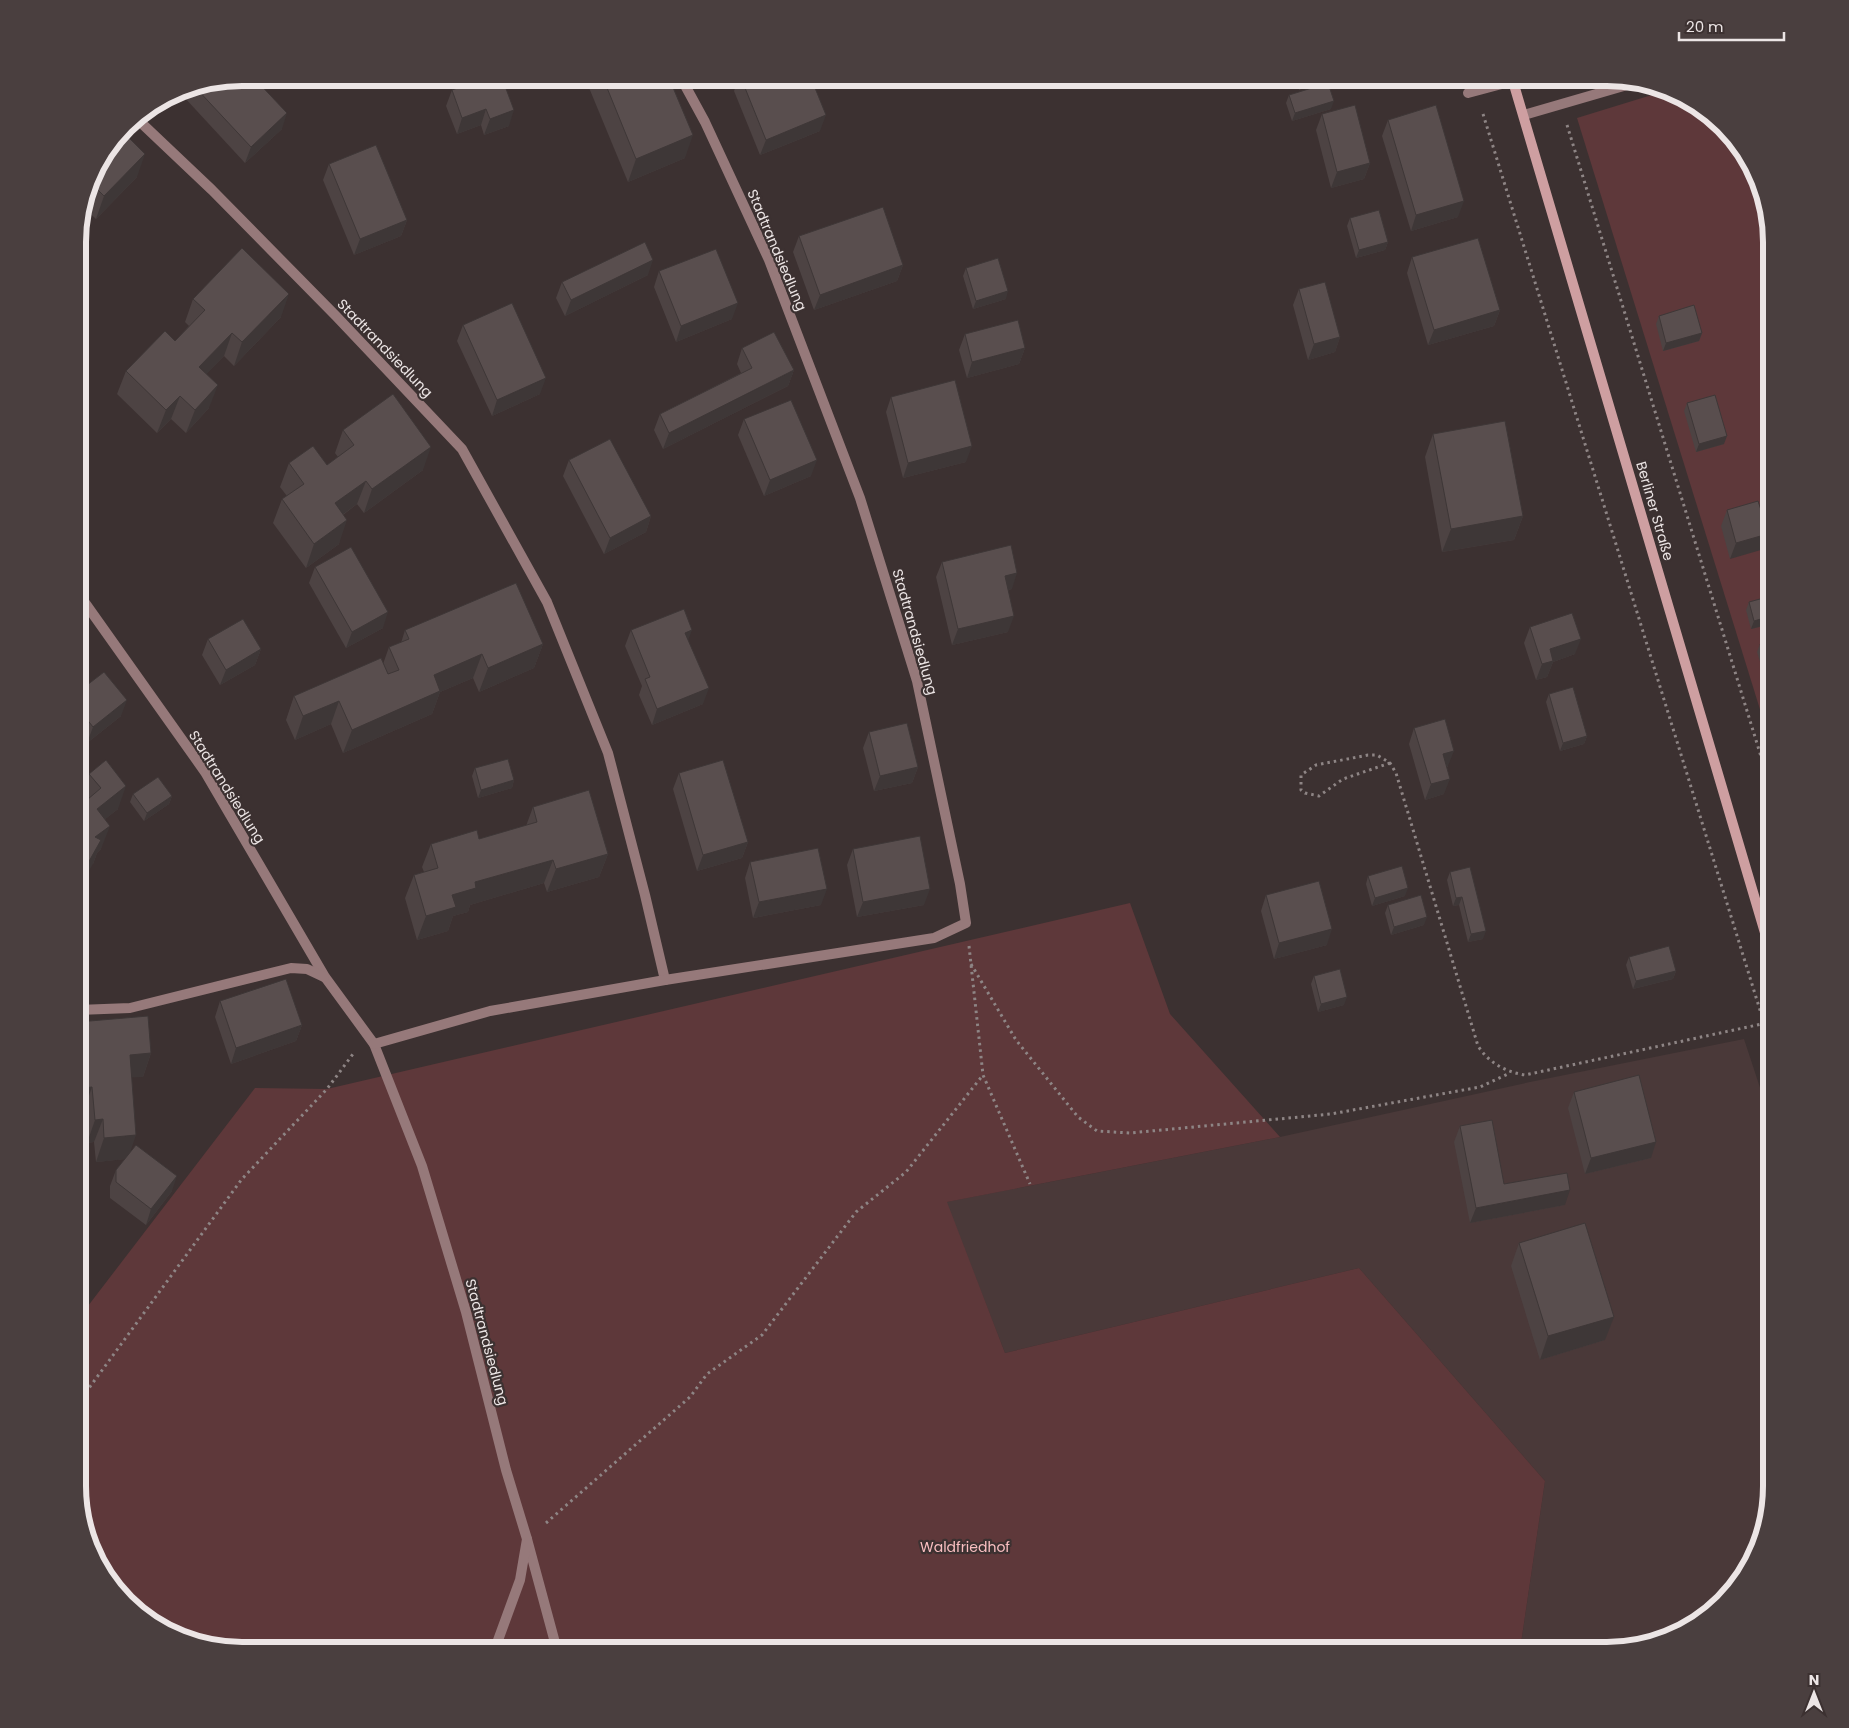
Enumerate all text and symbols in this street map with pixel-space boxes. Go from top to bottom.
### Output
scale bar [1679,10,1784,42]
text: 20 m [1686,16,1724,37]
street label: Stadtrandsiedlung [742,186,812,314]
street label: Stadtrandsiedlung [333,294,437,402]
street label: Berliner Straße [1631,459,1679,563]
street label: Stadtrandsiedlung [887,567,943,697]
street label: Stadtrandsiedlung [184,727,270,847]
street label: Stadtrandsiedlung [460,1277,514,1407]
park label: Waldfriedhof [920,1537,1010,1557]
north arrow [1789,1668,1839,1718]
text: N [1809,1670,1819,1690]

